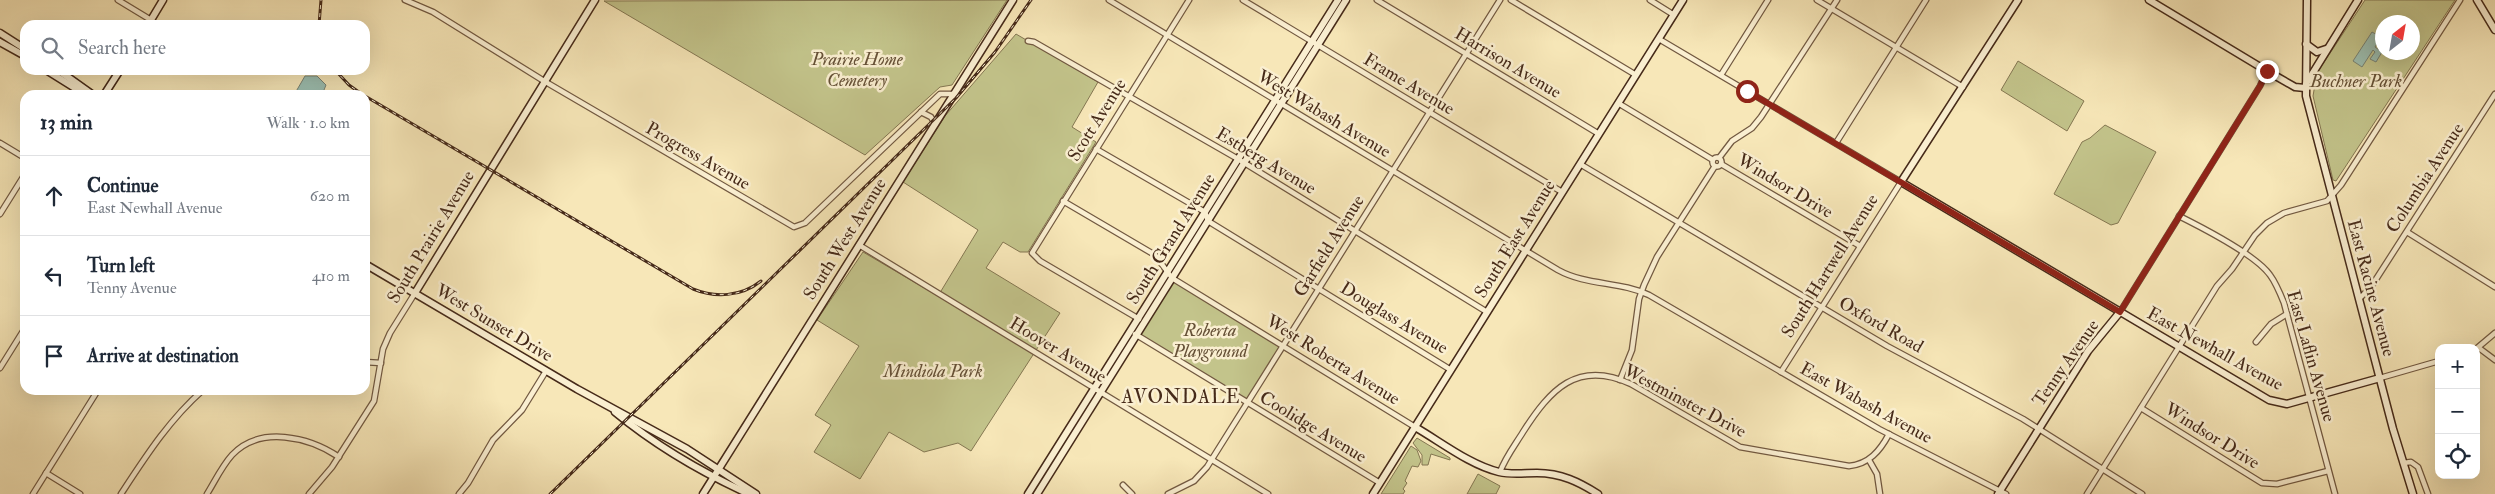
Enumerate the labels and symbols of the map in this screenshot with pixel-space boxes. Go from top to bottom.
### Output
north arrow [2375,15,2420,60]
street label: Harrison Avenue [1450,22,1566,104]
park label: Prairie Home Cemetery [810,48,904,92]
street label: Frame Avenue [1359,48,1459,120]
route end [2256,60,2279,83]
street label: West Wabash Avenue [1252,65,1395,163]
park label: Buchner Park [2309,70,2402,93]
street label: Scott Avenue [1062,74,1132,166]
route start [1736,80,1759,103]
street label: Progress Avenue [642,117,755,195]
street label: Columbia Avenue [2381,118,2469,237]
street label: Estberg Avenue [1212,122,1321,200]
street label: Windsor Drive [1732,148,1837,224]
street label: South Prairie Avenue [382,166,480,308]
street label: South Grand Avenue [1121,169,1221,309]
street label: South West Avenue [798,174,892,304]
street label: South East Avenue [1469,175,1561,302]
street label: South Hartwell Avenue [1776,189,1884,342]
street label: Garfield Avenue [1289,190,1370,301]
street label: East Racine Avenue [2342,217,2401,360]
street label: Douglass Avenue [1336,277,1453,359]
street label: West Sunset Drive [430,278,557,367]
street label: East Laflin Avenue [2281,288,2341,425]
street label: Oxford Road [1835,292,1928,359]
street label: East Newhall Avenue [2143,302,2288,396]
street label: West Roberta Avenue [1261,309,1405,411]
street label: Hoover Avenue [1005,312,1111,388]
street label: Tenny Avenue [2028,315,2105,411]
park label: Roberta Playground [1172,319,1249,363]
street label: East Wabash Avenue [1796,357,1937,449]
street label: Westminster Drive [1619,359,1751,443]
park label: Mindiola Park [882,360,983,383]
district label: AVONDALE [1121,385,1240,409]
street label: Coolidge Avenue [1255,386,1371,468]
street label: Windsor Drive [2159,397,2264,475]

